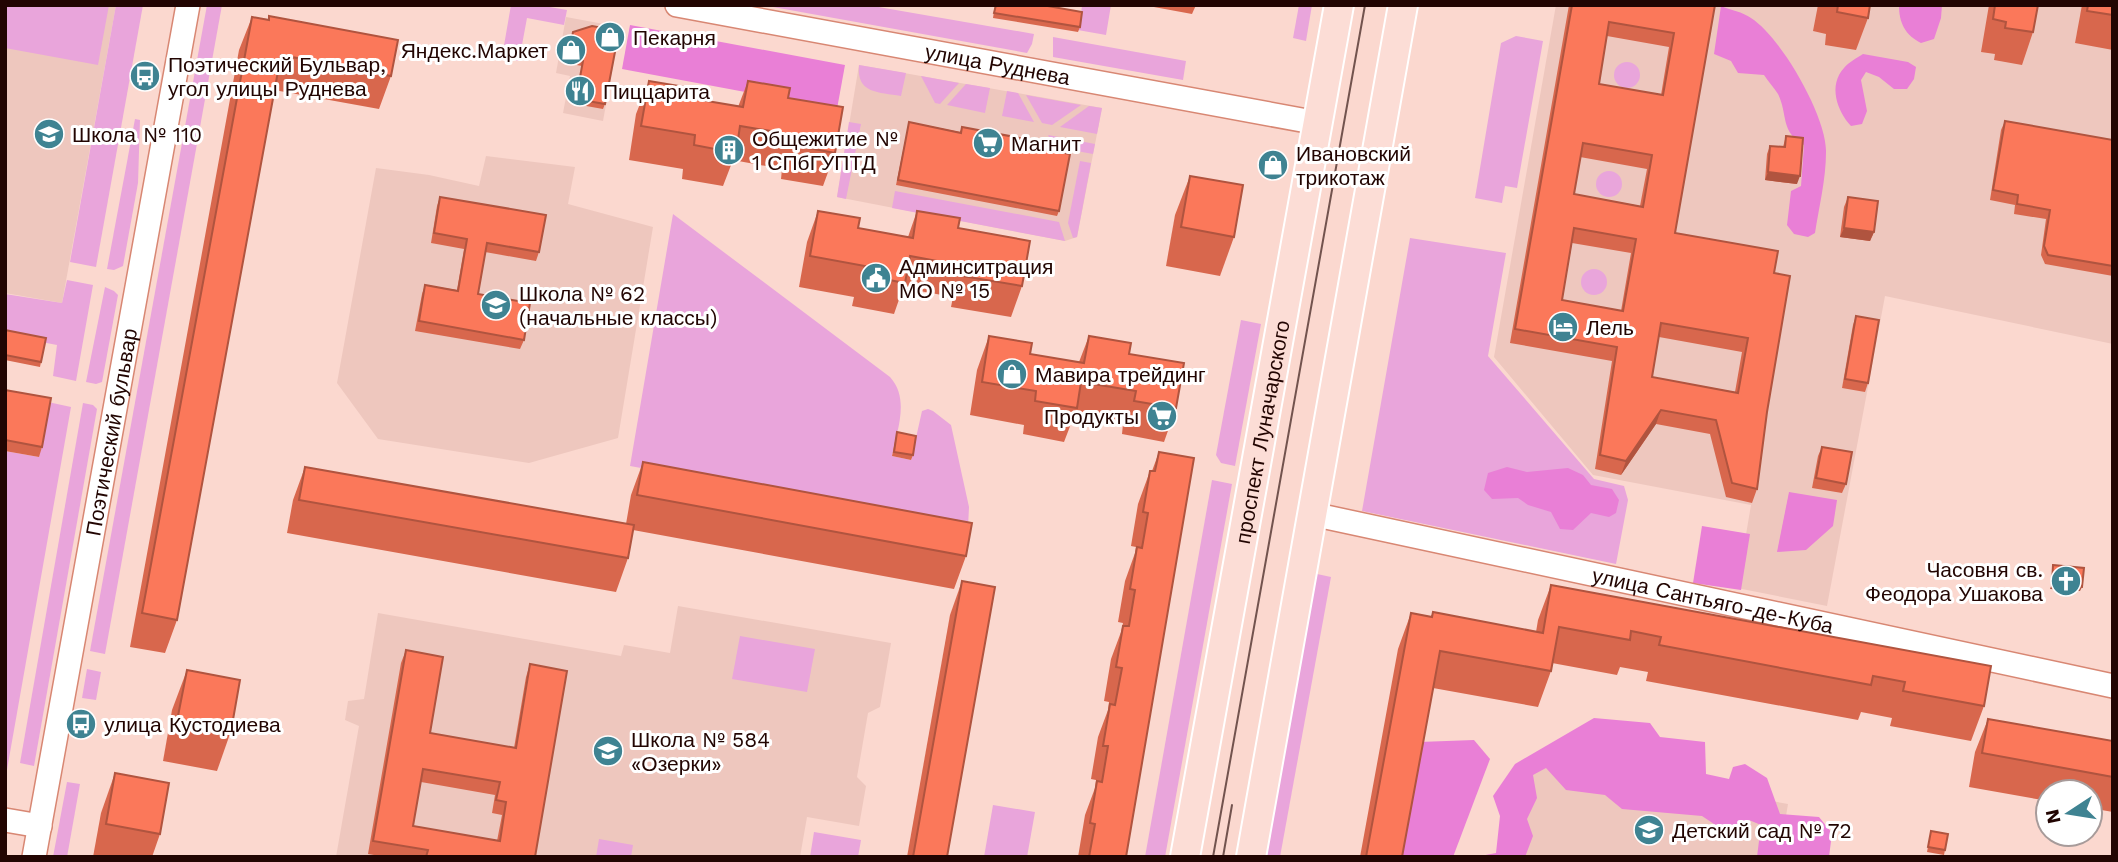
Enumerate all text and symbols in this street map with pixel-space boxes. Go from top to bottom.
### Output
shop icon: Пекарня [593,20,627,54]
place label: Пекарня [633,25,716,50]
shop icon: Яндекс.Маркет [554,33,588,67]
place label: Яндекс.Маркет [401,38,548,63]
street label: улица Руднева [923,38,1072,90]
place label: Поэтический Бульвар, угол улицы Руднева [168,52,386,101]
bus stop icon: Поэтический Бульвар, угол улицы Руднева [128,59,162,93]
restaurant icon: Пиццарита [563,74,597,108]
place label: Пиццарита [603,79,710,104]
school or university icon: Школа № 110 [32,117,66,151]
place label: Школа № 110 [72,122,202,147]
place label: Общежитие № 1 СПбГУПТД [752,126,898,175]
supermarket icon: Магнит [971,126,1005,160]
place label: Магнит [1011,131,1081,156]
building icon: Общежитие № 1 СПбГУПТД [712,133,746,167]
place label: Ивановский трикотаж [1296,141,1411,190]
shop icon: Ивановский трикотаж [1256,148,1290,182]
place label: Админситрация МО № 15 [899,254,1053,303]
public building icon: Админситрация МО № 15 [859,261,893,295]
place label: Школа № 62 (начальные классы) [519,281,717,330]
school or university icon: Школа № 62 (начальные классы) [479,288,513,322]
hotel icon: Лель [1546,310,1580,344]
place label: Лель [1586,315,1634,340]
street label: проспект Луначарского [1229,318,1294,546]
street label: Поэтический бульвар [80,326,142,538]
shop icon: Мавира трейдинг [995,357,1029,391]
place label: Мавира трейдинг [1035,362,1206,387]
supermarket icon: Продукты [1145,399,1179,433]
place label: Продукты [1044,404,1139,429]
place label: Часовня св. Феодора Ушакова [1865,557,2043,606]
street label: улица Сантьяго-де-Куба [1590,562,1836,638]
church icon: Часовня св. Феодора Ушакова [2049,564,2083,598]
bus stop icon: улица Кустодиева [64,707,98,741]
place label: улица Кустодиева [104,712,281,737]
place label: Школа № 584 «Озерки» [631,727,770,776]
school or university icon: Школа № 584 «Озерки» [591,734,625,768]
north arrow [2034,778,2104,848]
text: N [2040,807,2066,826]
school or university icon: Детский сад № 72 [1632,813,1666,847]
place label: Детский сад № 72 [1672,818,1852,843]

